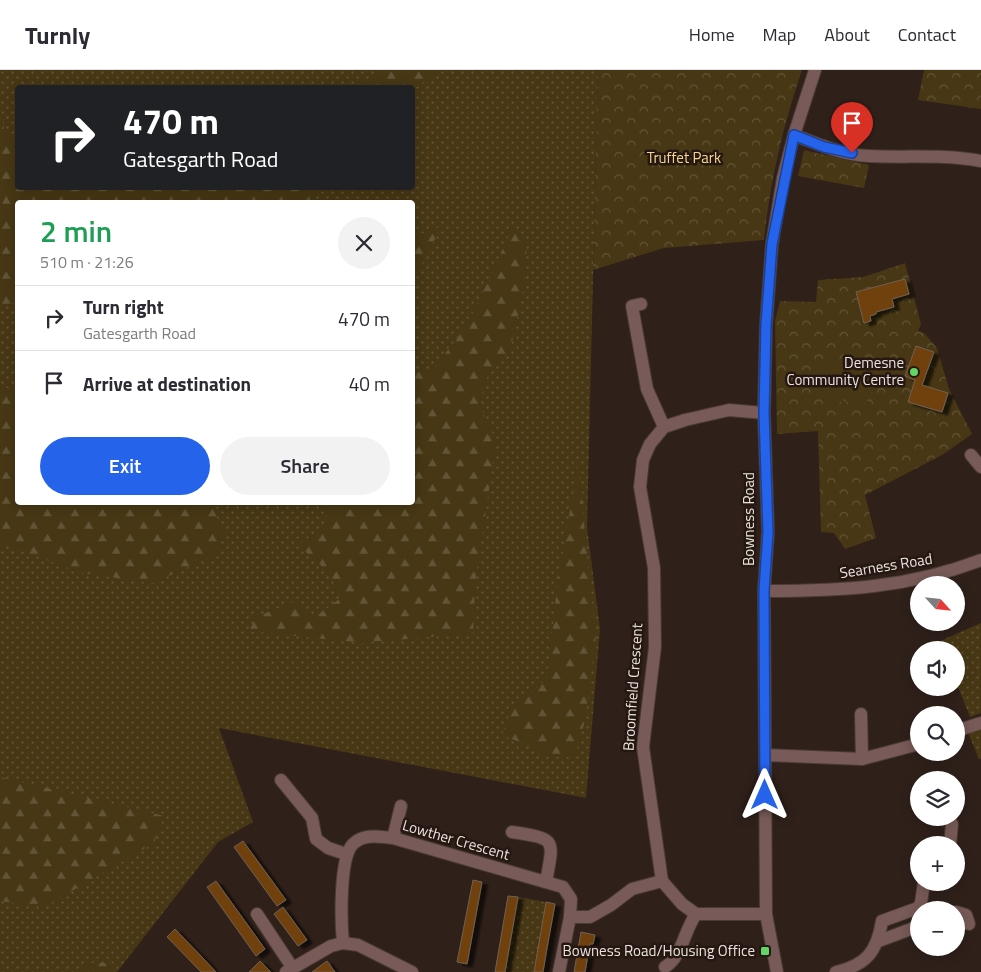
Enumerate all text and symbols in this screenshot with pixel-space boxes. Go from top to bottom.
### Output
text: Turnly [25,17,90,53]
text: Home [689,21,735,48]
text: Map [763,21,796,48]
text: About [824,21,870,48]
text: Contact [898,21,956,48]
text: 470 m [123,94,219,148]
pin [831,102,873,153]
icon: right [40,105,105,170]
icon: arrive [838,109,866,137]
text: Gatesgarth Road [123,142,278,176]
park label: Truffet Park [647,146,721,169]
text: 2 min [40,208,112,254]
button: close [338,217,390,269]
text: 510 m · 21:26 [40,250,134,274]
text: Turn right [83,292,164,321]
icon: right [40,304,68,332]
text: 470 m [338,304,390,333]
text: Gatesgarth Road [83,321,196,345]
place label: Demesne Community Centre [786,351,904,391]
marker: Demesne Community Centre [908,366,920,378]
icon: arrive [40,369,68,397]
text: Arrive at destination [83,369,251,398]
text: 40 m [349,369,390,398]
button: Exit [40,437,210,495]
button: Share [220,437,390,495]
street label: Bowness Road [737,472,760,566]
street label: Searness Road [838,547,934,584]
north arrow [910,576,965,631]
map controls [910,576,965,956]
street label: Broomfield Crescent [617,622,648,752]
button: sound [910,641,965,696]
button: search [910,706,965,761]
position arrow [738,768,790,820]
button: layers [910,771,965,826]
street label: Lowther Crescent [400,813,513,866]
button: + [910,836,965,891]
button: − [910,901,965,956]
place label: Bowness Road/Housing Office [563,939,755,962]
marker: Bowness Road/Housing Office [759,945,771,957]

